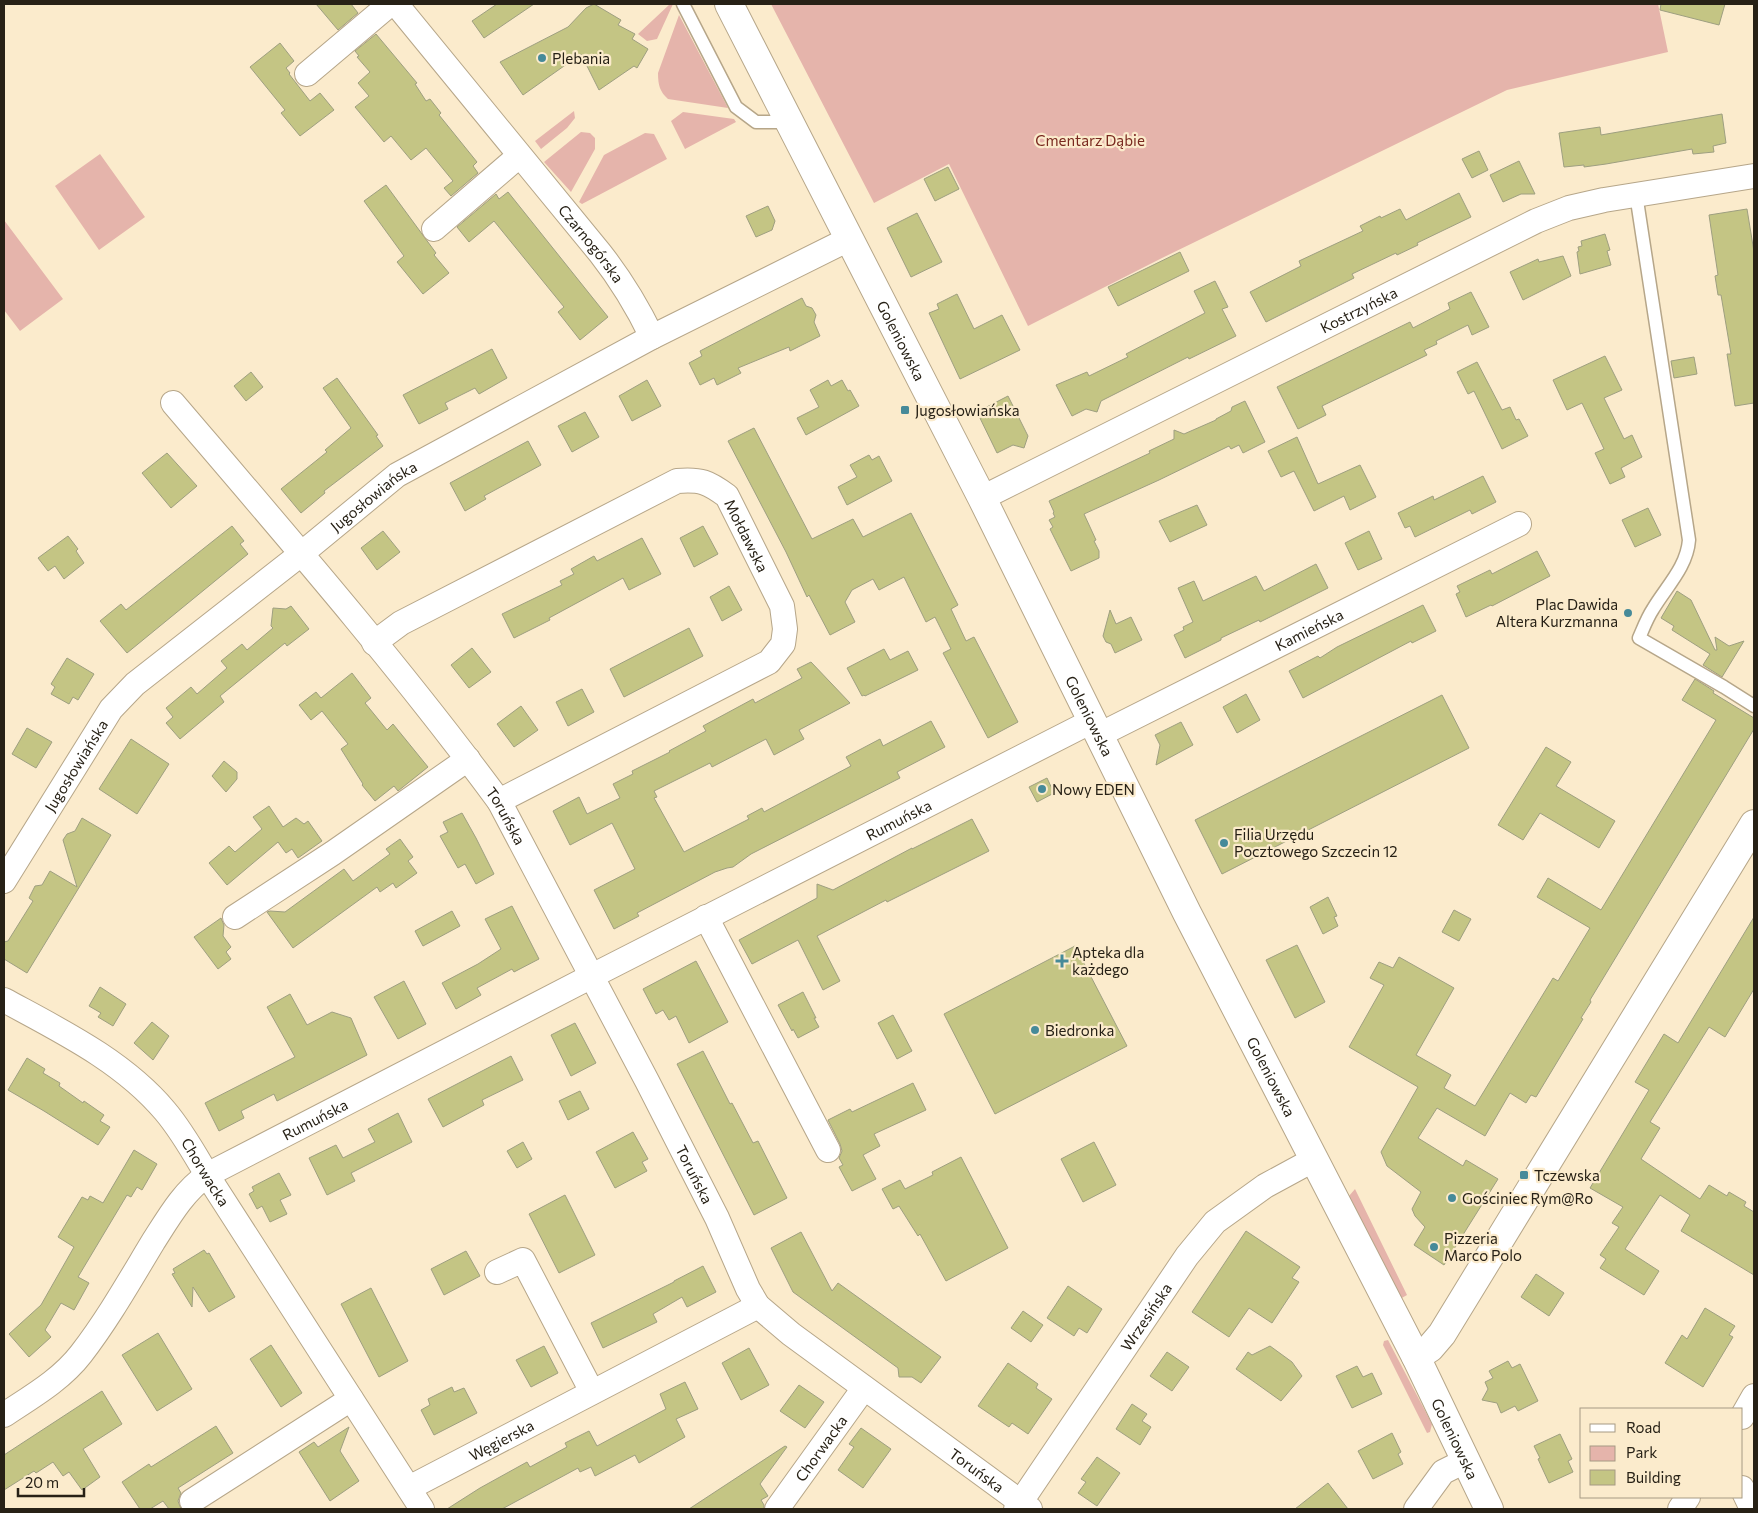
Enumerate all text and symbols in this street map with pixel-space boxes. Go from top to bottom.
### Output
place label: Plebania [552,49,610,67]
marker: Plebania [536,52,548,64]
park label: Cmentarz Dąbie [1035,131,1145,149]
street label: Czarnogórska [555,201,628,286]
street label: Kostrzyńska [1317,283,1400,337]
street label: Goleniowska [873,297,929,384]
place label: Jugosłowiańska [915,401,1020,419]
marker: Jugosłowiańska [899,404,911,416]
street label: Jugosłowiańska [327,457,420,535]
street label: Mołdawska [721,496,772,575]
place label: Plac Dawida Altera Kurzmanna [1496,595,1618,630]
street label: Kamieńska [1272,605,1346,654]
marker: Plac Dawida Altera Kurzmanna [1622,607,1634,619]
street label: Goleniowska [1062,673,1117,759]
street label: Jugosłowiańska [41,716,111,815]
place label: Nowy EDEN [1052,780,1135,798]
street label: Toruńska [483,783,529,848]
marker: Nowy EDEN [1036,783,1048,795]
street label: Rumuńska [863,795,934,844]
place label: Filia Urzędu Pocztowego Szczecin 12 [1234,825,1398,860]
marker: Filia Urzędu Pocztowego Szczecin 12 [1218,837,1230,849]
place label: Apteka dla każdego [1072,943,1144,978]
marker: Apteka dla każdego [1056,955,1068,967]
place label: Biedronka [1045,1021,1114,1039]
marker: Biedronka [1029,1024,1041,1036]
street label: Goleniowska [1243,1034,1299,1120]
street label: Rumuńska [279,1095,351,1144]
street label: Chorwacka [178,1134,234,1209]
street label: Toruńska [672,1142,717,1207]
place label: Tczewska [1534,1166,1600,1184]
marker: Tczewska [1518,1169,1530,1181]
place label: Gościniec Rym@Ro [1462,1189,1593,1207]
marker: Gościniec Rym@Ro [1446,1192,1458,1204]
place label: Pizzeria Marco Polo [1444,1229,1522,1264]
marker: Pizzeria Marco Polo [1428,1241,1440,1253]
street label: Wrzesińska [1117,1279,1175,1354]
street label: Goleniowska [1428,1395,1482,1482]
legend [1580,1408,1743,1498]
street label: Chorwacka [791,1412,851,1485]
street label: Węgierska [466,1416,537,1464]
text: Road [1626,1418,1661,1436]
text: Park [1626,1443,1657,1461]
street label: Toruńska [946,1444,1008,1496]
scale bar [18,1466,84,1498]
text: Building [1626,1468,1681,1486]
text: 20 m [25,1473,59,1491]

